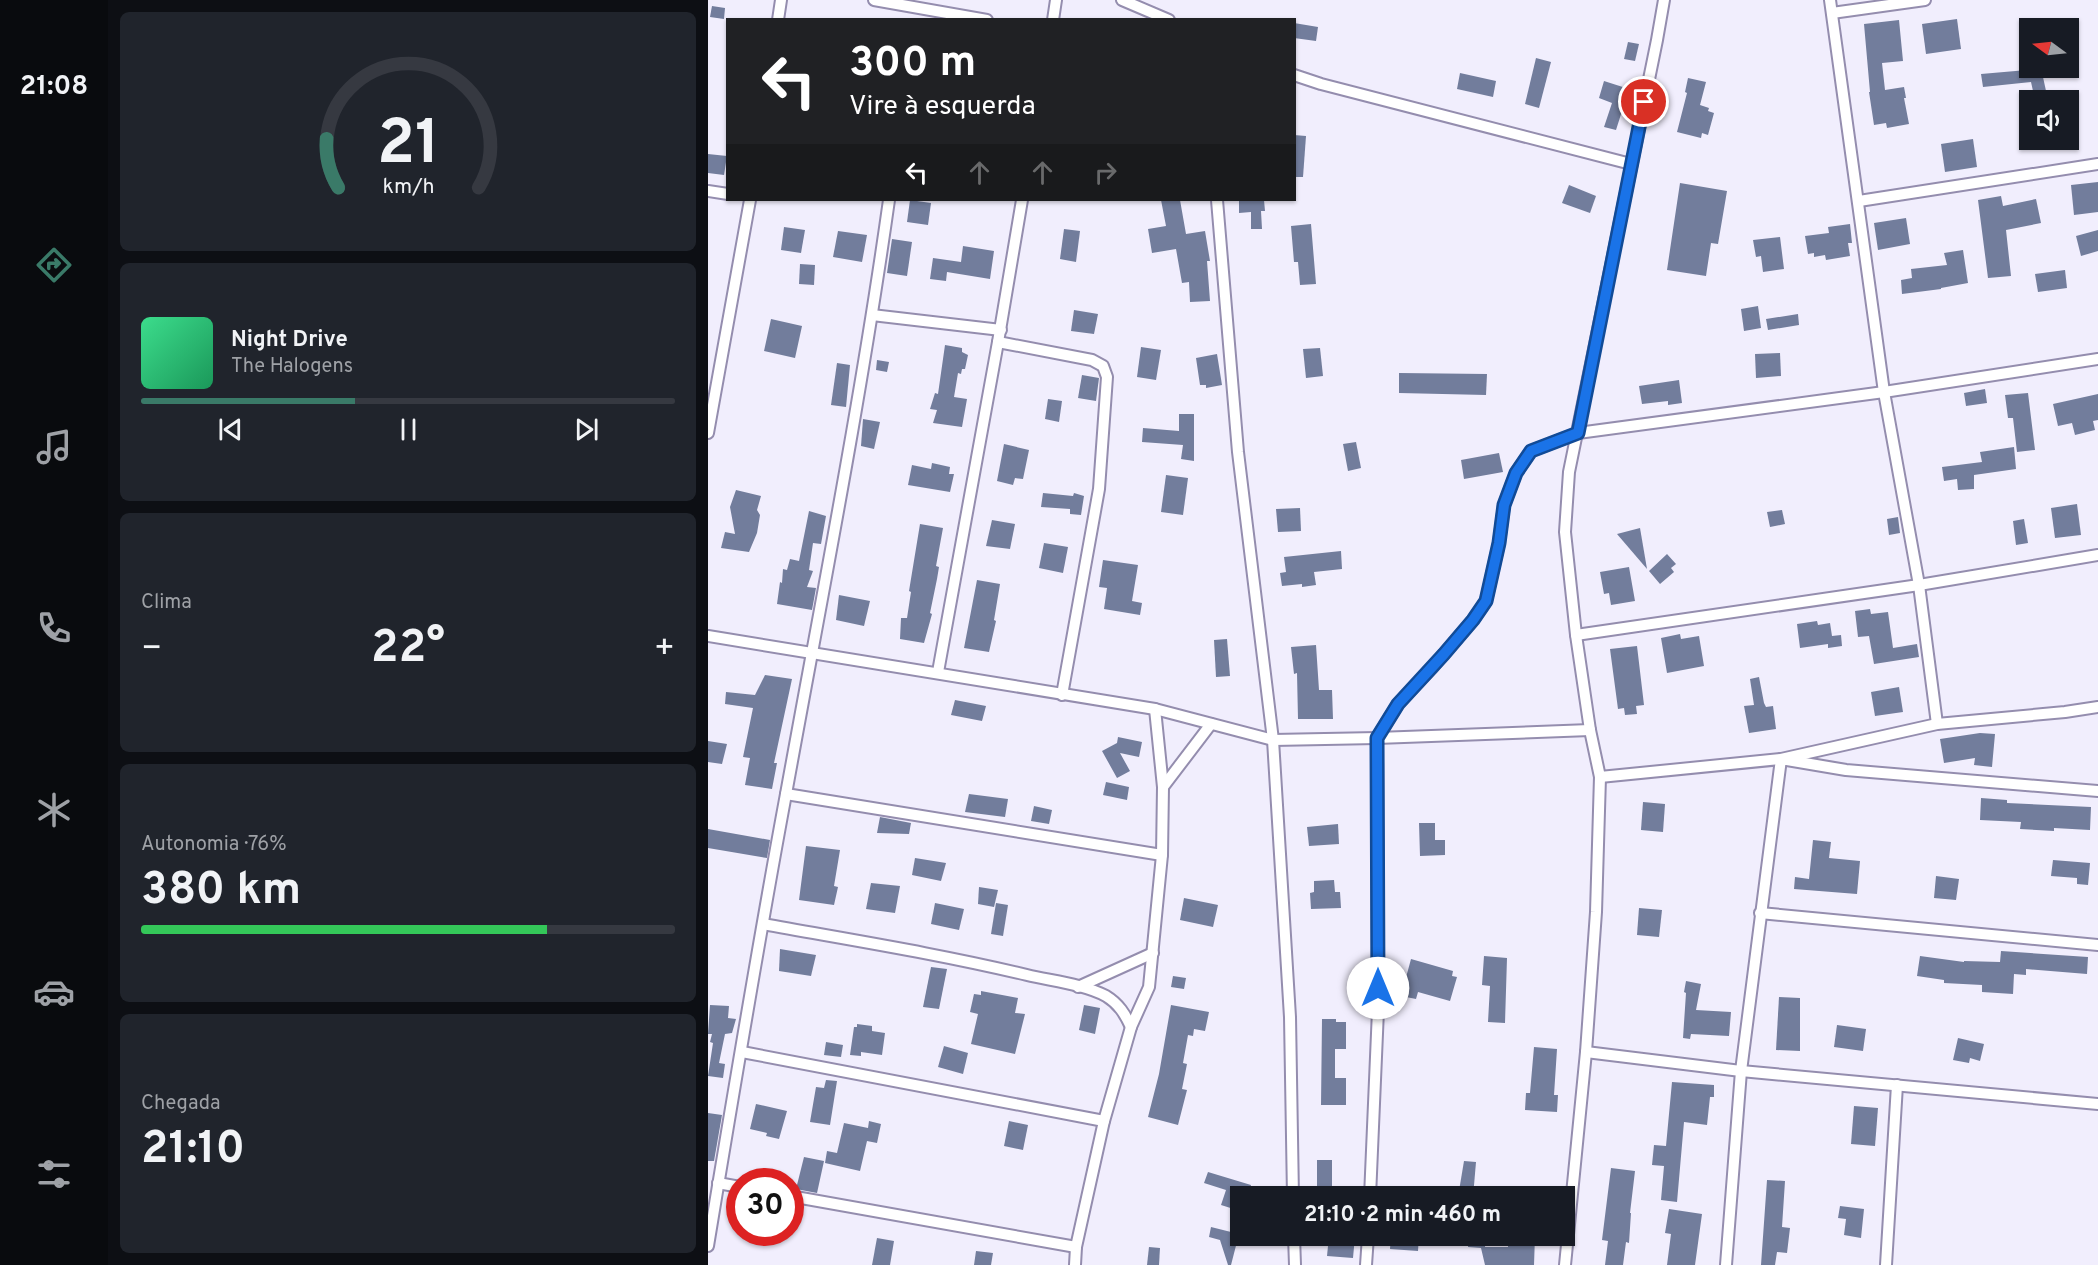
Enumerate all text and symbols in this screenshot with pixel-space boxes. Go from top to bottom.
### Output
north arrow [2019,18,2079,78]
map controls [2019,18,2079,150]
text: 300 m [849,38,976,91]
icon: left [750,42,828,120]
text: 21:08 [20,70,88,104]
pin [1618,76,1669,127]
icon: arrive [1627,85,1660,118]
text: Vire à esquerda [849,90,1036,124]
button: sound [2019,90,2079,150]
text: 21 [376,107,440,186]
icon: left [900,156,933,189]
icon: ahead [963,156,996,189]
icon: ahead [1026,156,1059,189]
icon: right [1089,156,1122,189]
text: km/h [382,175,434,202]
icon: directions [33,244,75,286]
text: Night Drive [231,327,348,354]
text: The Halogens [231,354,353,380]
icon: previous [214,413,247,446]
icon: pause [392,413,425,446]
icon: next [570,413,603,446]
icon: music [33,426,75,468]
text: Clima [141,590,192,616]
icon: phone [33,607,75,649]
text: 22° [371,621,445,678]
text: − [141,629,162,671]
text: + [654,629,675,671]
icon: climate [33,789,75,831]
text: Autonomia · 76% [141,832,287,858]
text: 380 km [141,863,301,920]
position arrow [1346,956,1410,1020]
icon: car [33,971,75,1013]
text: Chegada [141,1091,221,1117]
text: 21:10 [141,1122,245,1179]
icon: filters [33,1153,75,1195]
speed limit sign: 30 [726,1168,804,1246]
text: 21:10 · 2 min · 460 m [1304,1202,1501,1229]

